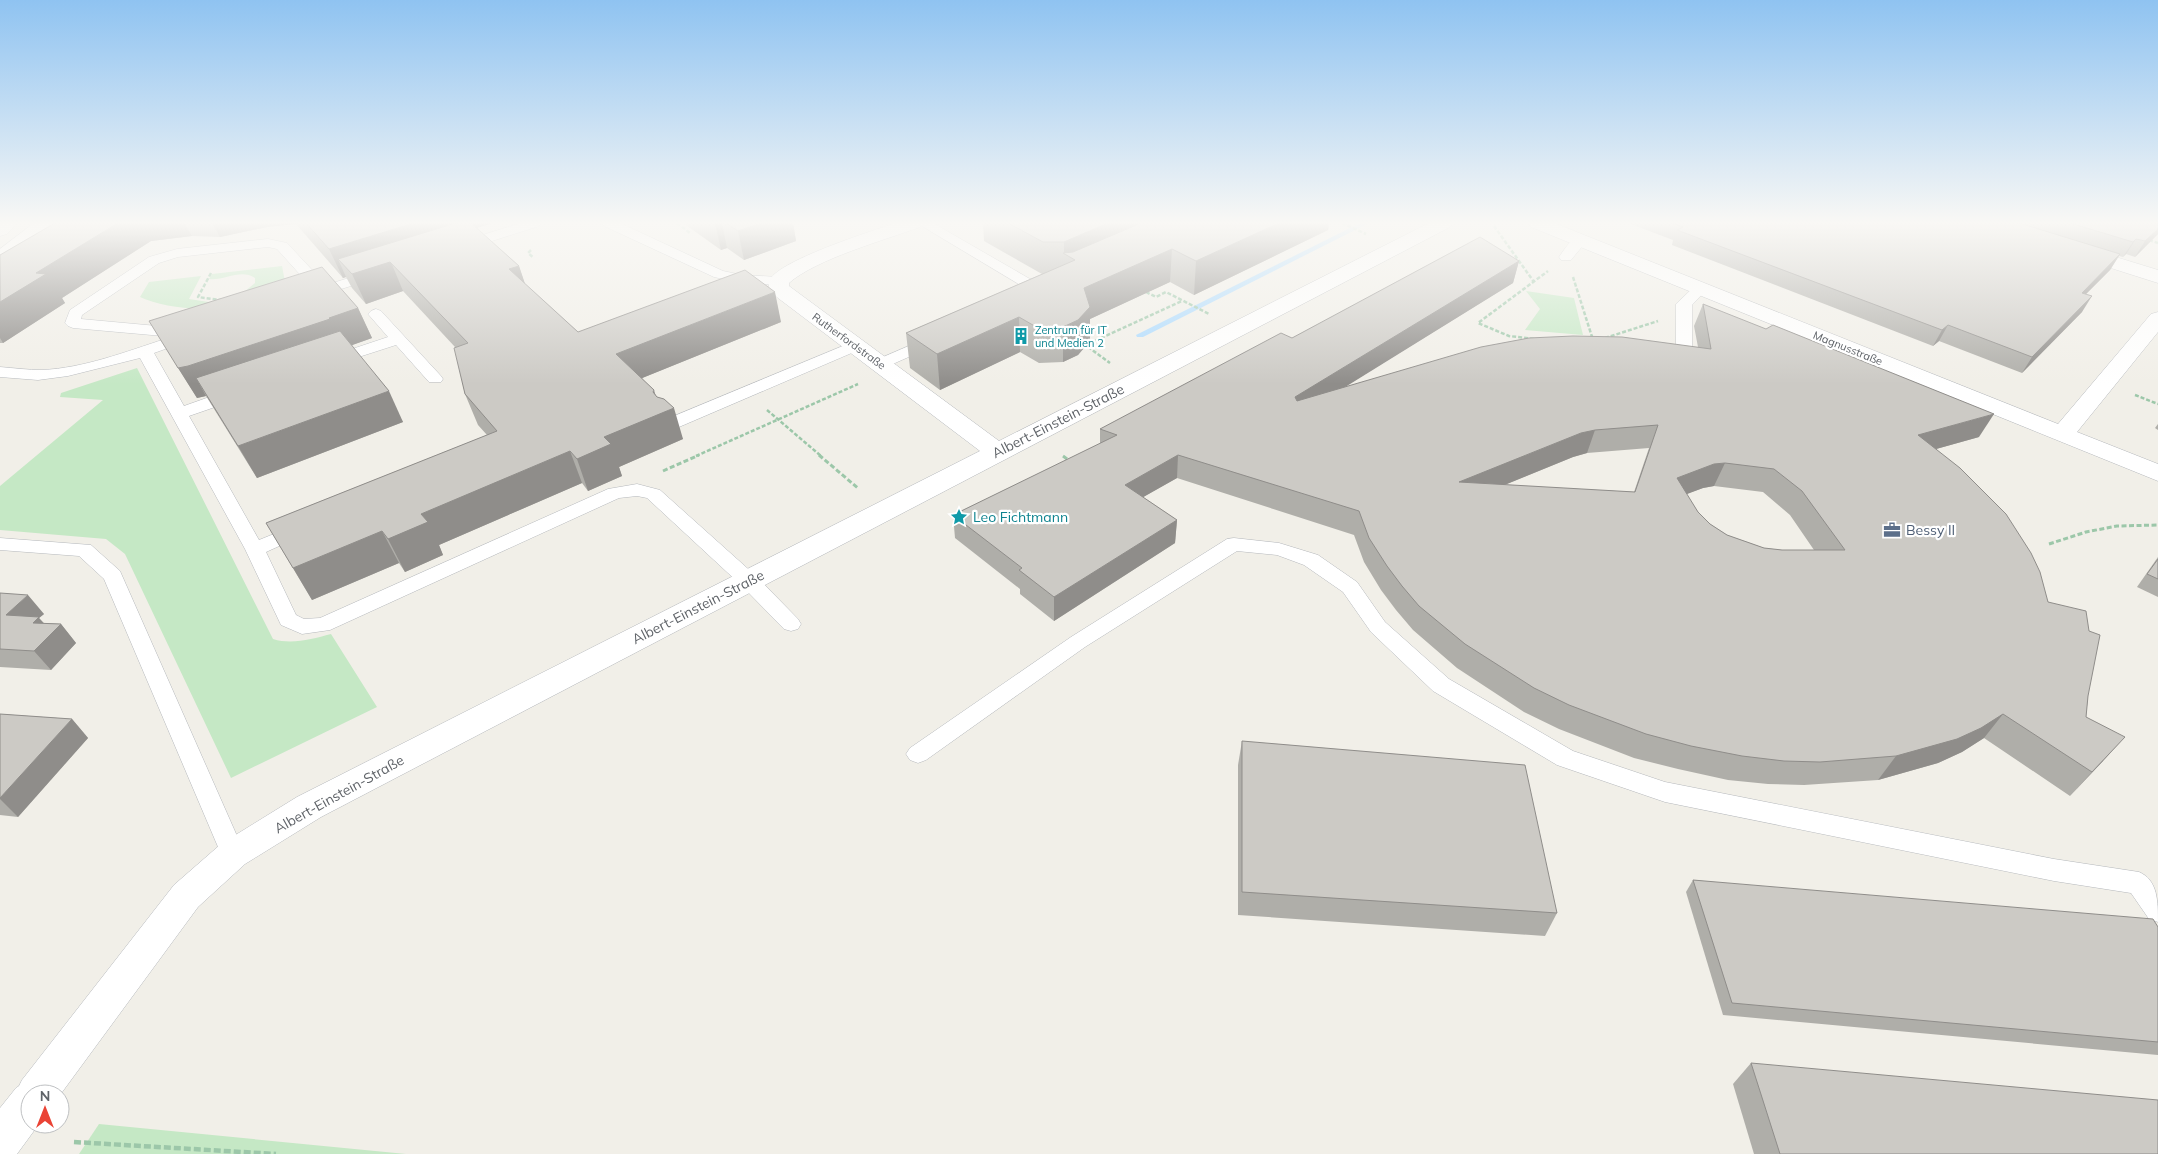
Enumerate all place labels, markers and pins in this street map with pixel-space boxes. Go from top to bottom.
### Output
place label: Zentrum für IT und Medien 2 [1035,323,1107,350]
building icon: Zentrum für IT und Medien 2 [1011,326,1031,346]
place icon: Leo Fichtmann [949,507,969,527]
place label: Leo Fichtmann [973,508,1068,526]
office icon: Bessy II [1882,520,1902,540]
place label: Bessy II [1906,521,1955,539]

